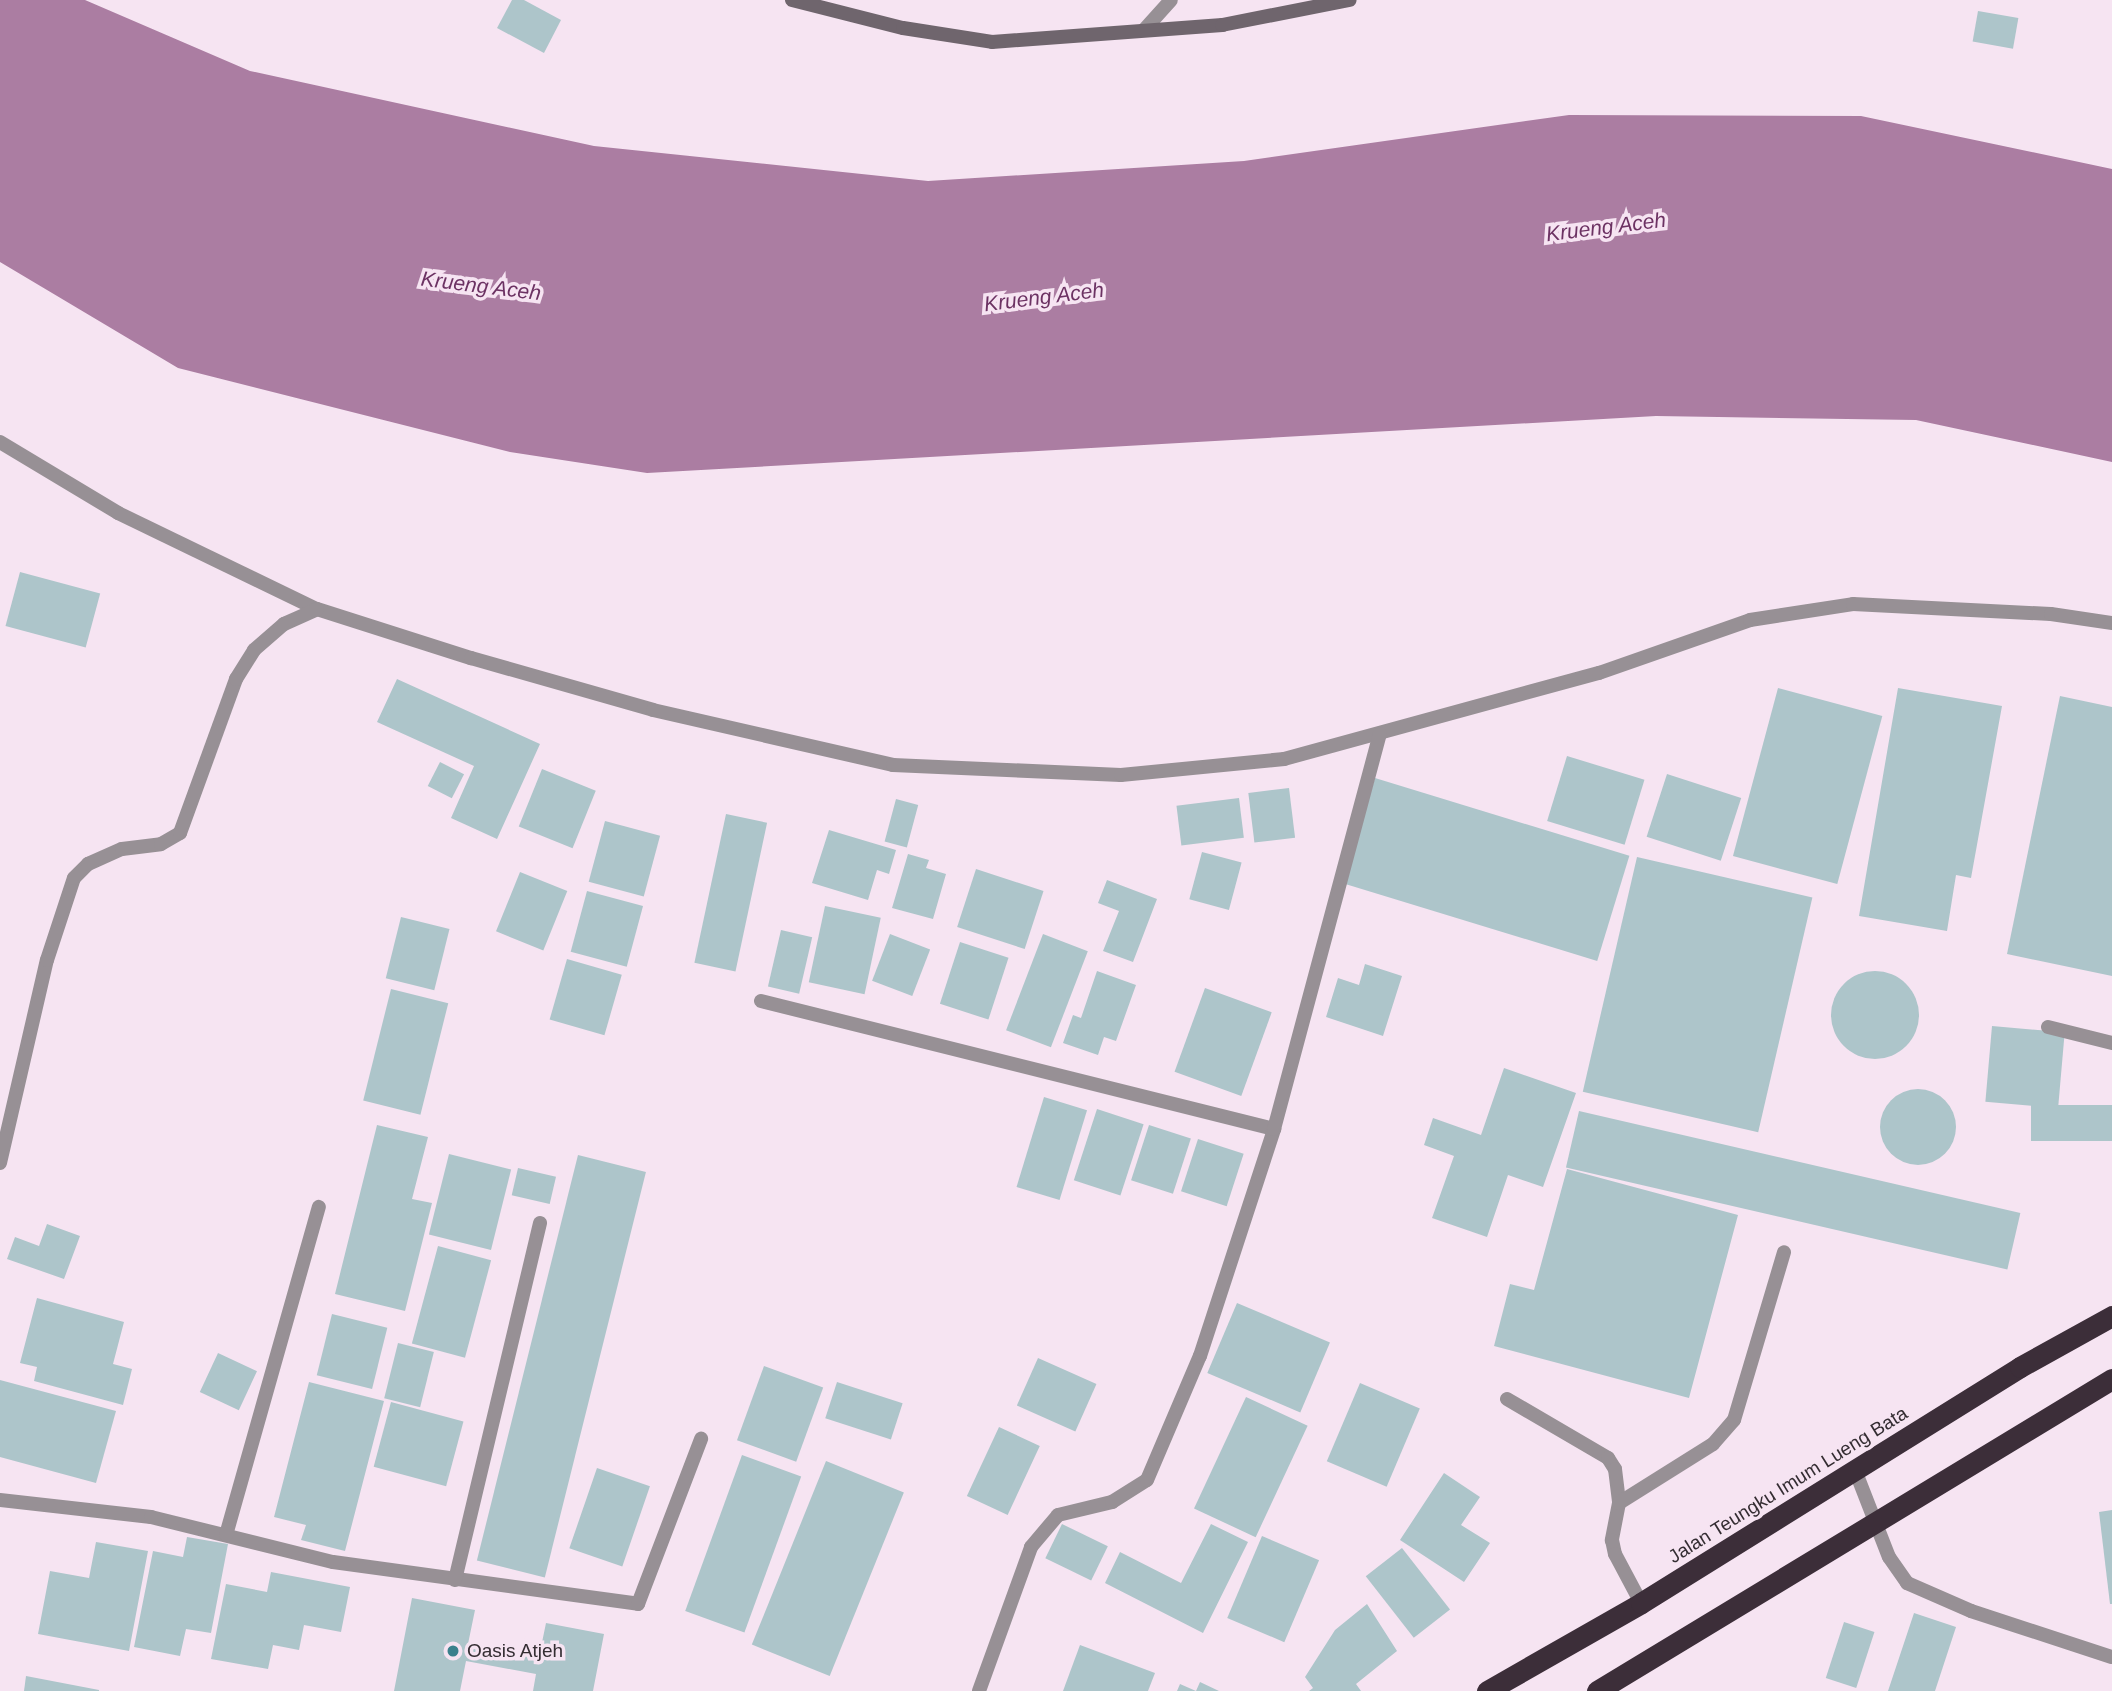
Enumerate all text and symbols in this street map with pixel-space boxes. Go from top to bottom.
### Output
water label: Krueng Aceh [1544,207,1668,247]
water label: Krueng Aceh [419,266,543,306]
water label: Krueng Aceh [982,277,1106,317]
street label: Jalan Teungku Imum Lueng Bata [1664,1402,1912,1568]
place label: Oasis Atjeh [467,1640,564,1662]
marker: Oasis Atjeh [445,1643,461,1659]

